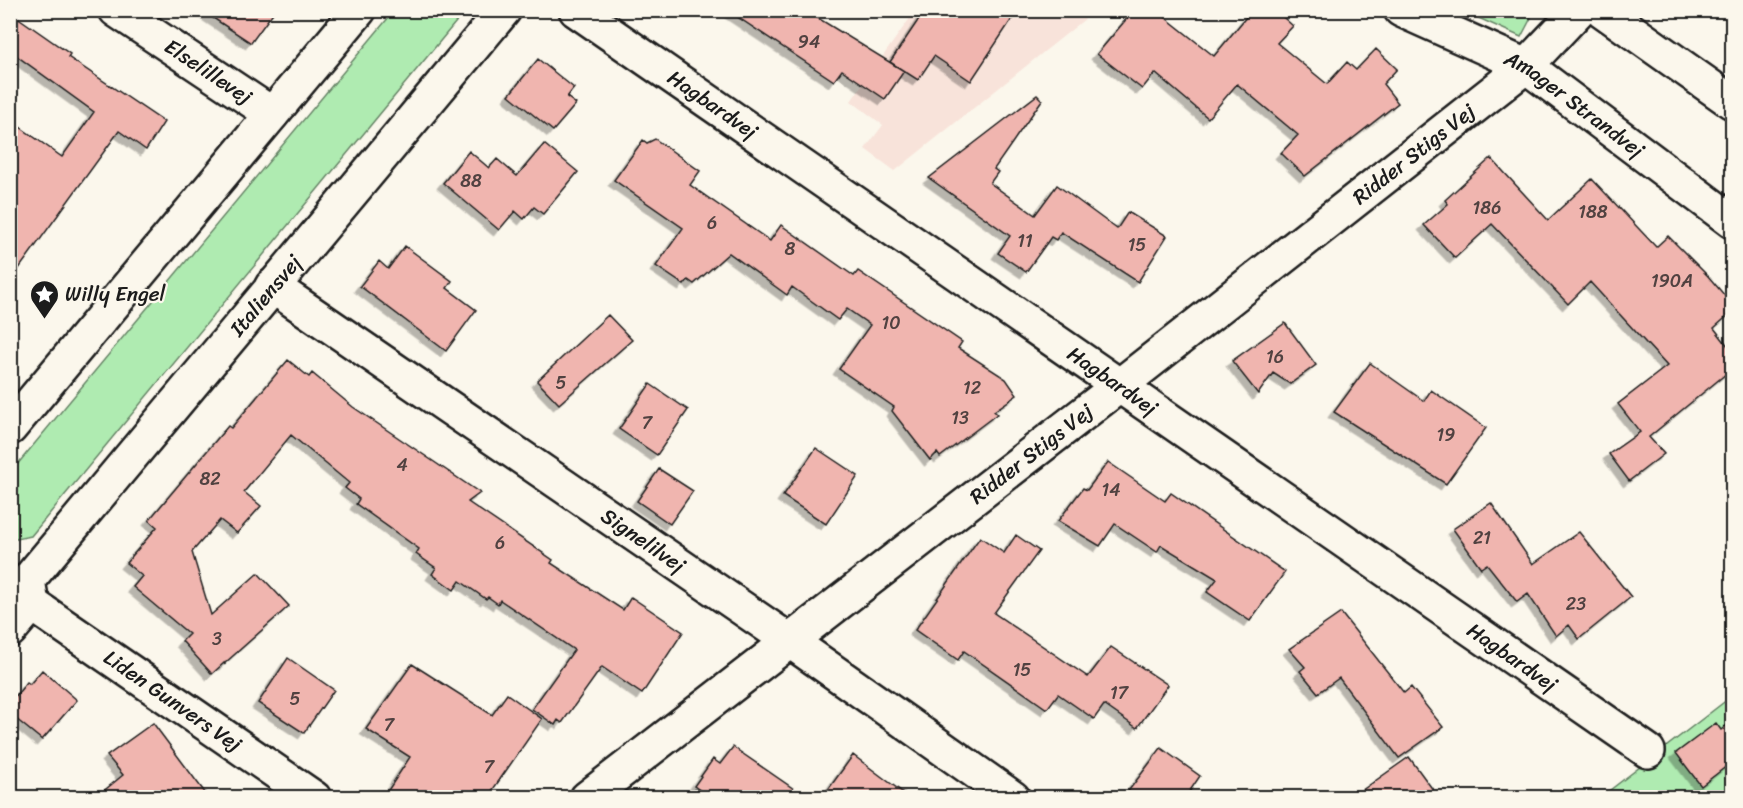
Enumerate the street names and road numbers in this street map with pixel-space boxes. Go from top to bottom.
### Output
street label: Elselillevej [156,28,260,115]
street label: Amager Strandvej [1497,39,1653,169]
street label: Hagbardvej [659,59,767,150]
street label: Ridder Stigs Vej [1344,93,1484,215]
street label: Italiensvej [219,245,312,346]
street label: Hagbardvej [1059,336,1166,426]
street label: Ridder Stigs Vej [961,393,1102,514]
street label: Signelilvej [593,498,694,584]
street label: Hagbardvej [1459,612,1566,703]
street label: Liden Gunvers Vej [96,639,250,762]

